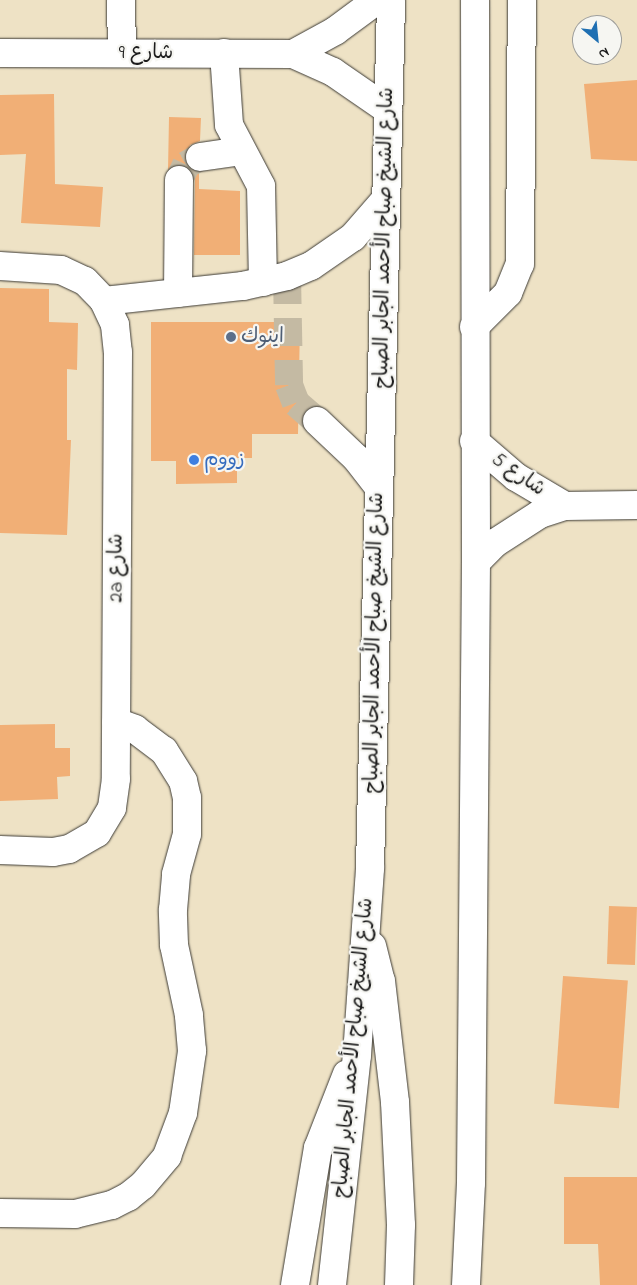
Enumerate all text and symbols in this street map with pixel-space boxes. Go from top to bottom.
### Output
north arrow [572,15,622,65]
street label: شارع 9 [119,41,173,65]
text: N [595,41,613,64]
street label: شارع الشيخ صباح الأحمد الجابر الصباح [370,87,400,389]
place label: اينوك [241,325,284,349]
marker: اينوك [225,331,237,343]
place label: زووم [204,448,245,472]
street label: شارع 5 [487,448,549,502]
marker: زووم [188,454,200,466]
street label: شارع الشيخ صباح الأحمد الجابر الصباح [360,492,390,794]
street label: 2a شارع [105,533,129,603]
street label: شارع الشيخ صباح الأحمد الجابر الصباح [329,897,379,1199]

